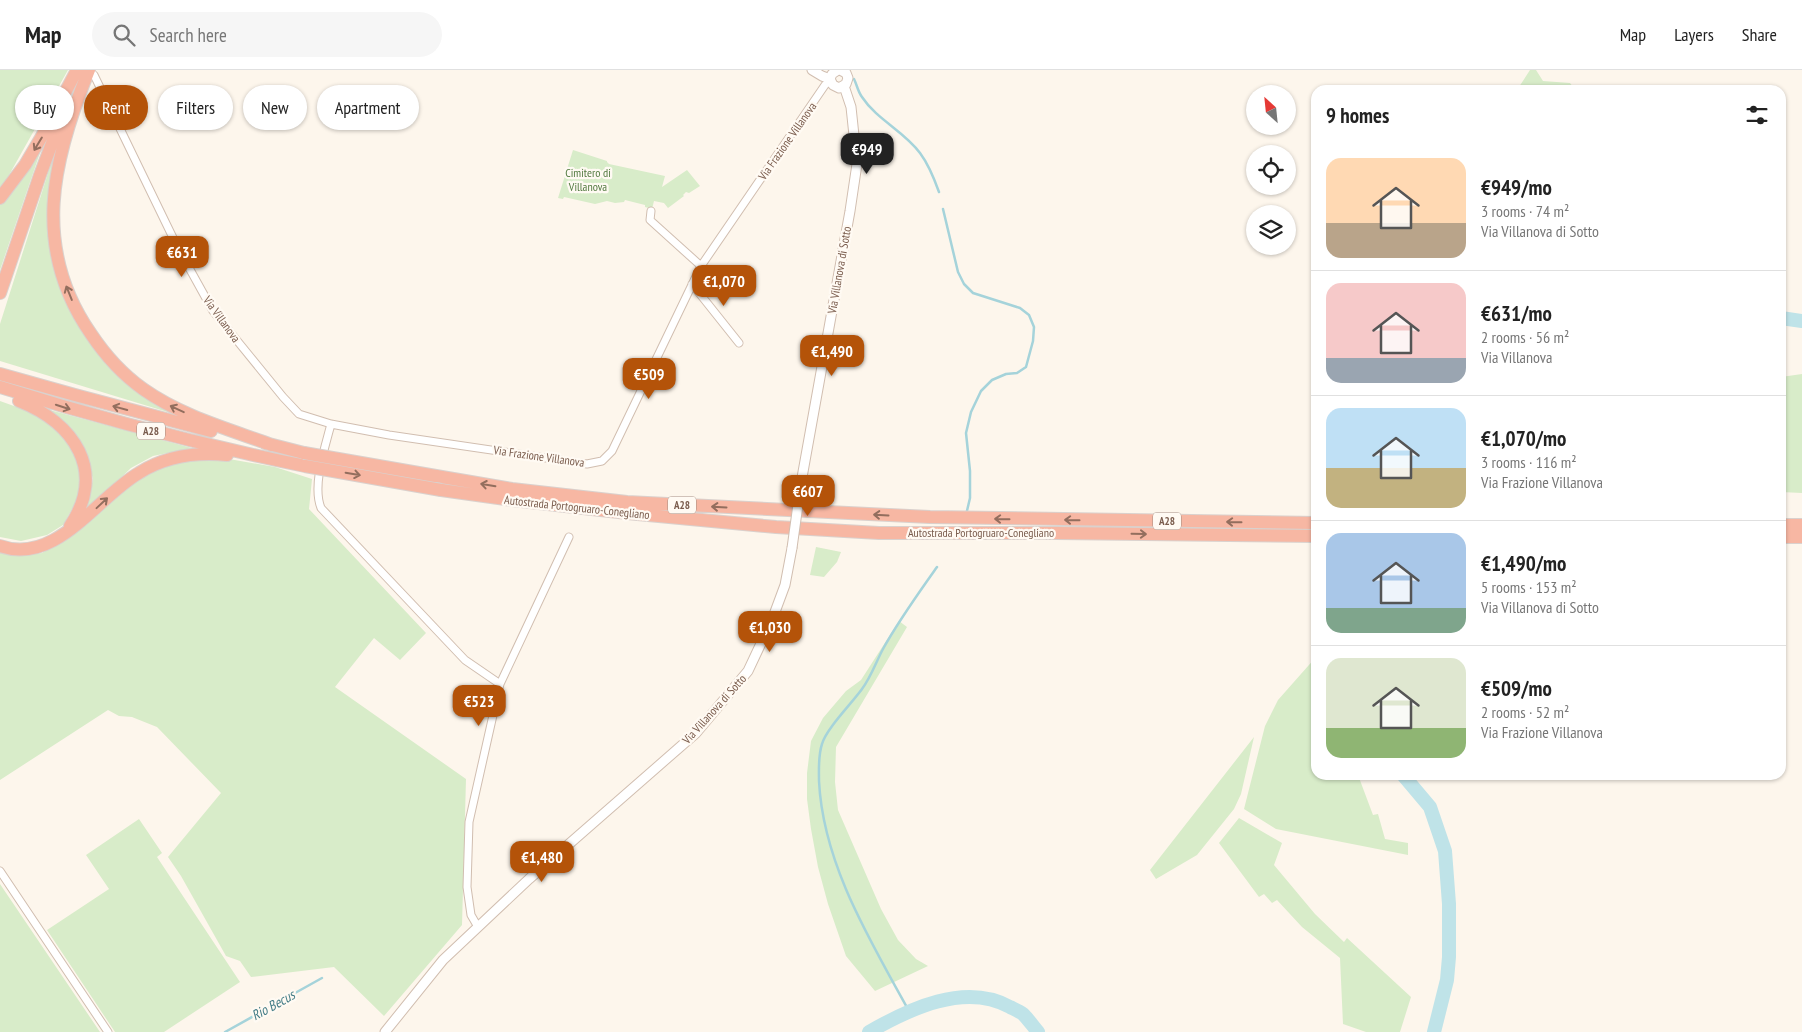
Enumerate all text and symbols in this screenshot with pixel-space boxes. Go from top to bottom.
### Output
search box [92,12,442,57]
text: Map [25,19,62,50]
icon: search [110,21,138,49]
text: Search here [150,23,227,47]
text: Map [1620,23,1646,46]
text: Layers [1674,23,1714,46]
text: Share [1742,23,1777,46]
chip: Buy [15,85,74,130]
chip: Rent [84,85,148,130]
chip: Filters [158,85,233,130]
chip: New [243,85,307,130]
chip: Apartment [317,85,419,130]
north arrow [1246,85,1296,135]
map controls [1246,85,1296,255]
street label: Via Frazione Villanova [754,99,819,184]
icon: filters [1743,101,1771,129]
text: 9 homes [1326,102,1389,129]
pin: €949 [837,132,897,175]
one-way arrow [32,136,42,150]
text: €949 [852,139,882,159]
button: locate [1246,145,1296,195]
park label: Cimitero di Villanova [565,165,611,194]
text: €949/mo [1481,174,1552,201]
icon: home [1366,178,1426,238]
text: 3 rooms · 74 m² [1481,201,1569,221]
button: layers [1246,205,1296,255]
text: Via Villanova di Sotto [1481,221,1599,241]
street label: Via Villanova di Sotto [824,225,854,316]
pin: €631 [152,236,212,278]
text: €631 [167,242,197,262]
pin: €1,070 [683,264,765,307]
text: €1,070 [703,271,745,291]
one-way arrow [64,286,73,301]
street label: Via Villanova [200,292,244,345]
text: €631/mo [1481,300,1552,327]
icon: home [1366,303,1426,363]
text: 2 rooms · 56 m² [1481,327,1569,347]
pin: €1,490 [791,334,873,377]
text: €1,490 [811,341,853,361]
text: Via Villanova [1481,347,1552,367]
pin: €509 [619,358,679,400]
text: €509 [634,364,664,384]
one-way arrow [113,402,129,412]
one-way arrow [55,403,71,413]
one-way arrow [170,404,185,413]
road number: A28 [137,422,165,440]
text: €1,070/mo [1481,425,1566,452]
icon: home [1366,428,1426,488]
street label: Via Frazione Villanova [492,442,586,470]
text: 3 rooms · 116 m² [1481,452,1577,472]
one-way arrow [345,470,361,480]
text: Via Frazione Villanova [1481,472,1603,492]
pin: €607 [778,474,838,517]
one-way arrow [480,479,496,489]
text: €607 [793,481,823,501]
street label: Autostrada Portogruaro-Conegliano [503,492,651,522]
road number: A28 [668,496,696,514]
one-way arrow [96,497,109,509]
one-way arrow [711,502,728,512]
one-way arrow [873,510,889,519]
road number: A28 [1153,512,1181,530]
one-way arrow [994,514,1010,523]
one-way arrow [1064,515,1080,525]
one-way arrow [1226,517,1242,527]
street label: Autostrada Portogruaro-Conegliano [908,525,1054,540]
one-way arrow [1131,529,1147,539]
text: €1,490/mo [1481,550,1566,577]
icon: home [1366,553,1426,613]
text: 5 rooms · 153 m² [1481,577,1577,597]
text: Via Villanova di Sotto [1481,597,1599,617]
pin: €1,030 [729,610,811,653]
text: €1,030 [749,617,791,637]
street label: Via Villanova di Sotto [678,671,749,748]
text: €509/mo [1481,675,1552,702]
icon: home [1366,678,1426,738]
pin: €523 [449,684,509,727]
text: €523 [464,691,494,711]
text: 2 rooms · 52 m² [1481,702,1569,722]
text: Via Frazione Villanova [1481,722,1603,742]
pin: €1,480 [501,840,583,883]
text: €1,480 [521,847,563,867]
water label: Rio Becus [248,985,299,1024]

